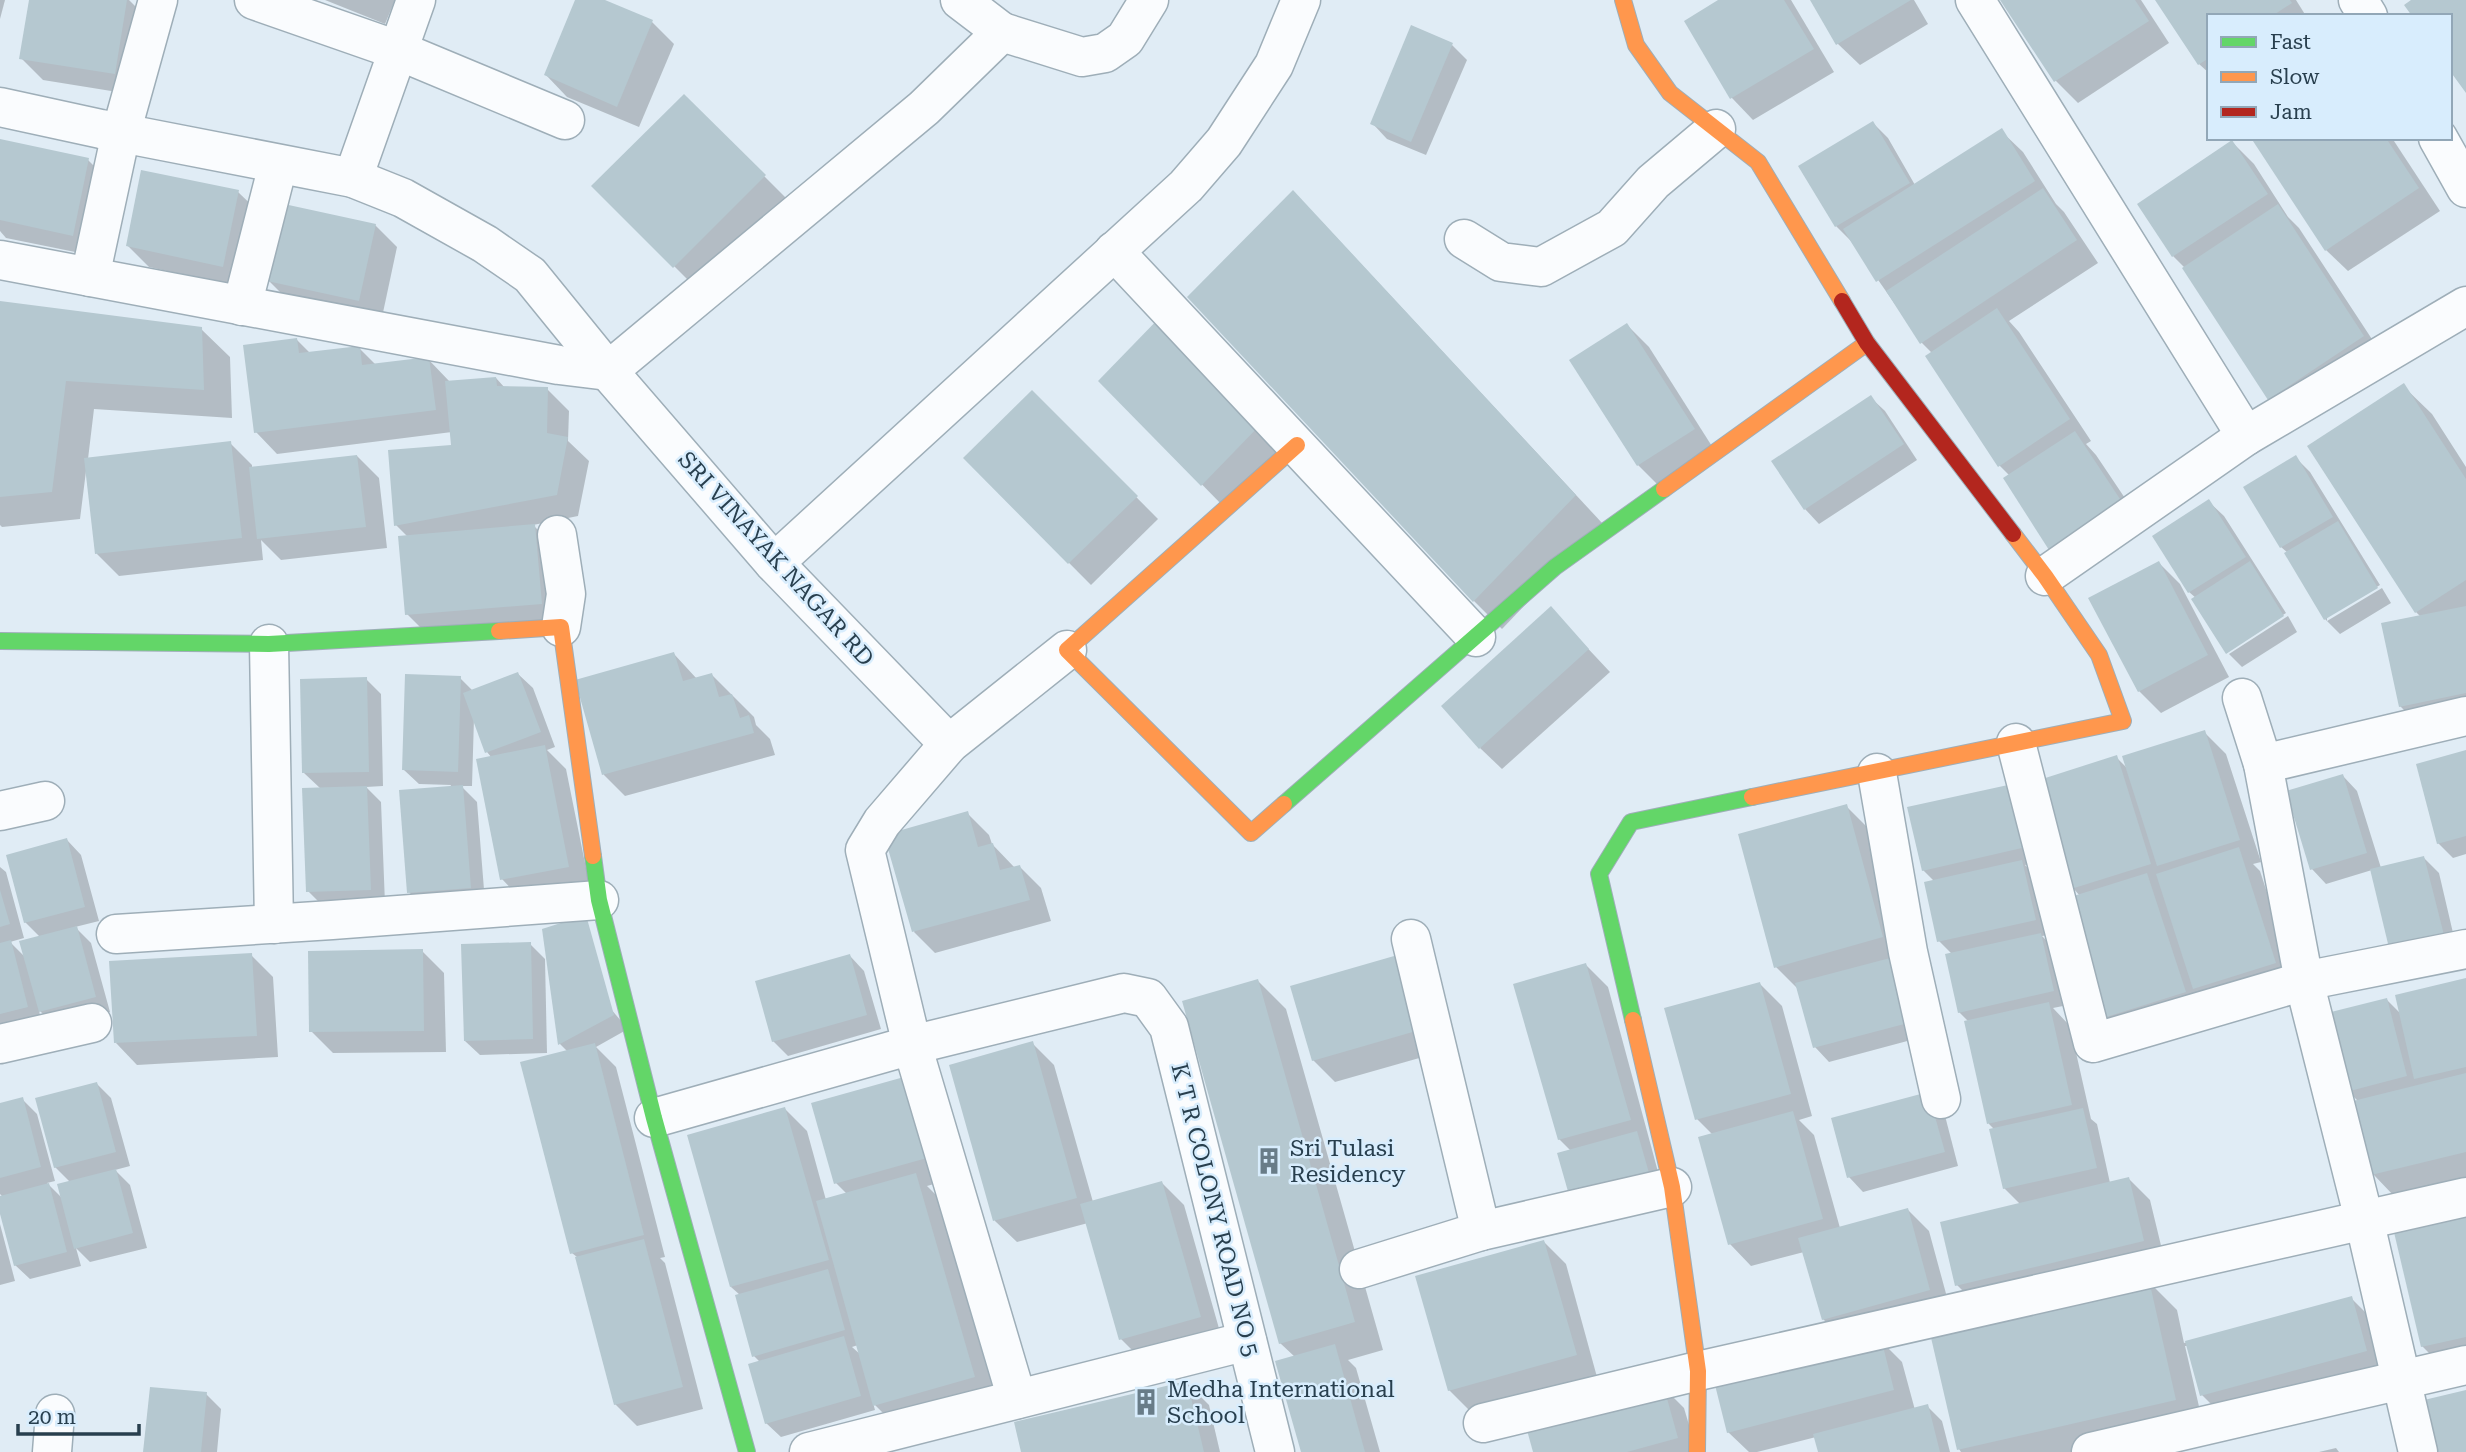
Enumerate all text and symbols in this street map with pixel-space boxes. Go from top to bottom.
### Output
legend [2207,14,2452,140]
text: Fast [2270,30,2311,54]
text: Slow [2270,65,2320,89]
text: Jam [2270,100,2312,124]
street label: SRI VINAYAK NAGAR RD [673,446,879,672]
street label: K T R COLONY ROAD NO 5 [1165,1060,1265,1360]
place label: Sri Tulasi Residency [1290,1135,1406,1188]
building icon: Sri Tulasi Residency [1254,1146,1284,1176]
place label: Medha International School [1167,1376,1395,1429]
building icon: Medha International School [1131,1387,1161,1417]
scale bar [18,1392,138,1436]
text: 20 m [28,1405,76,1429]

